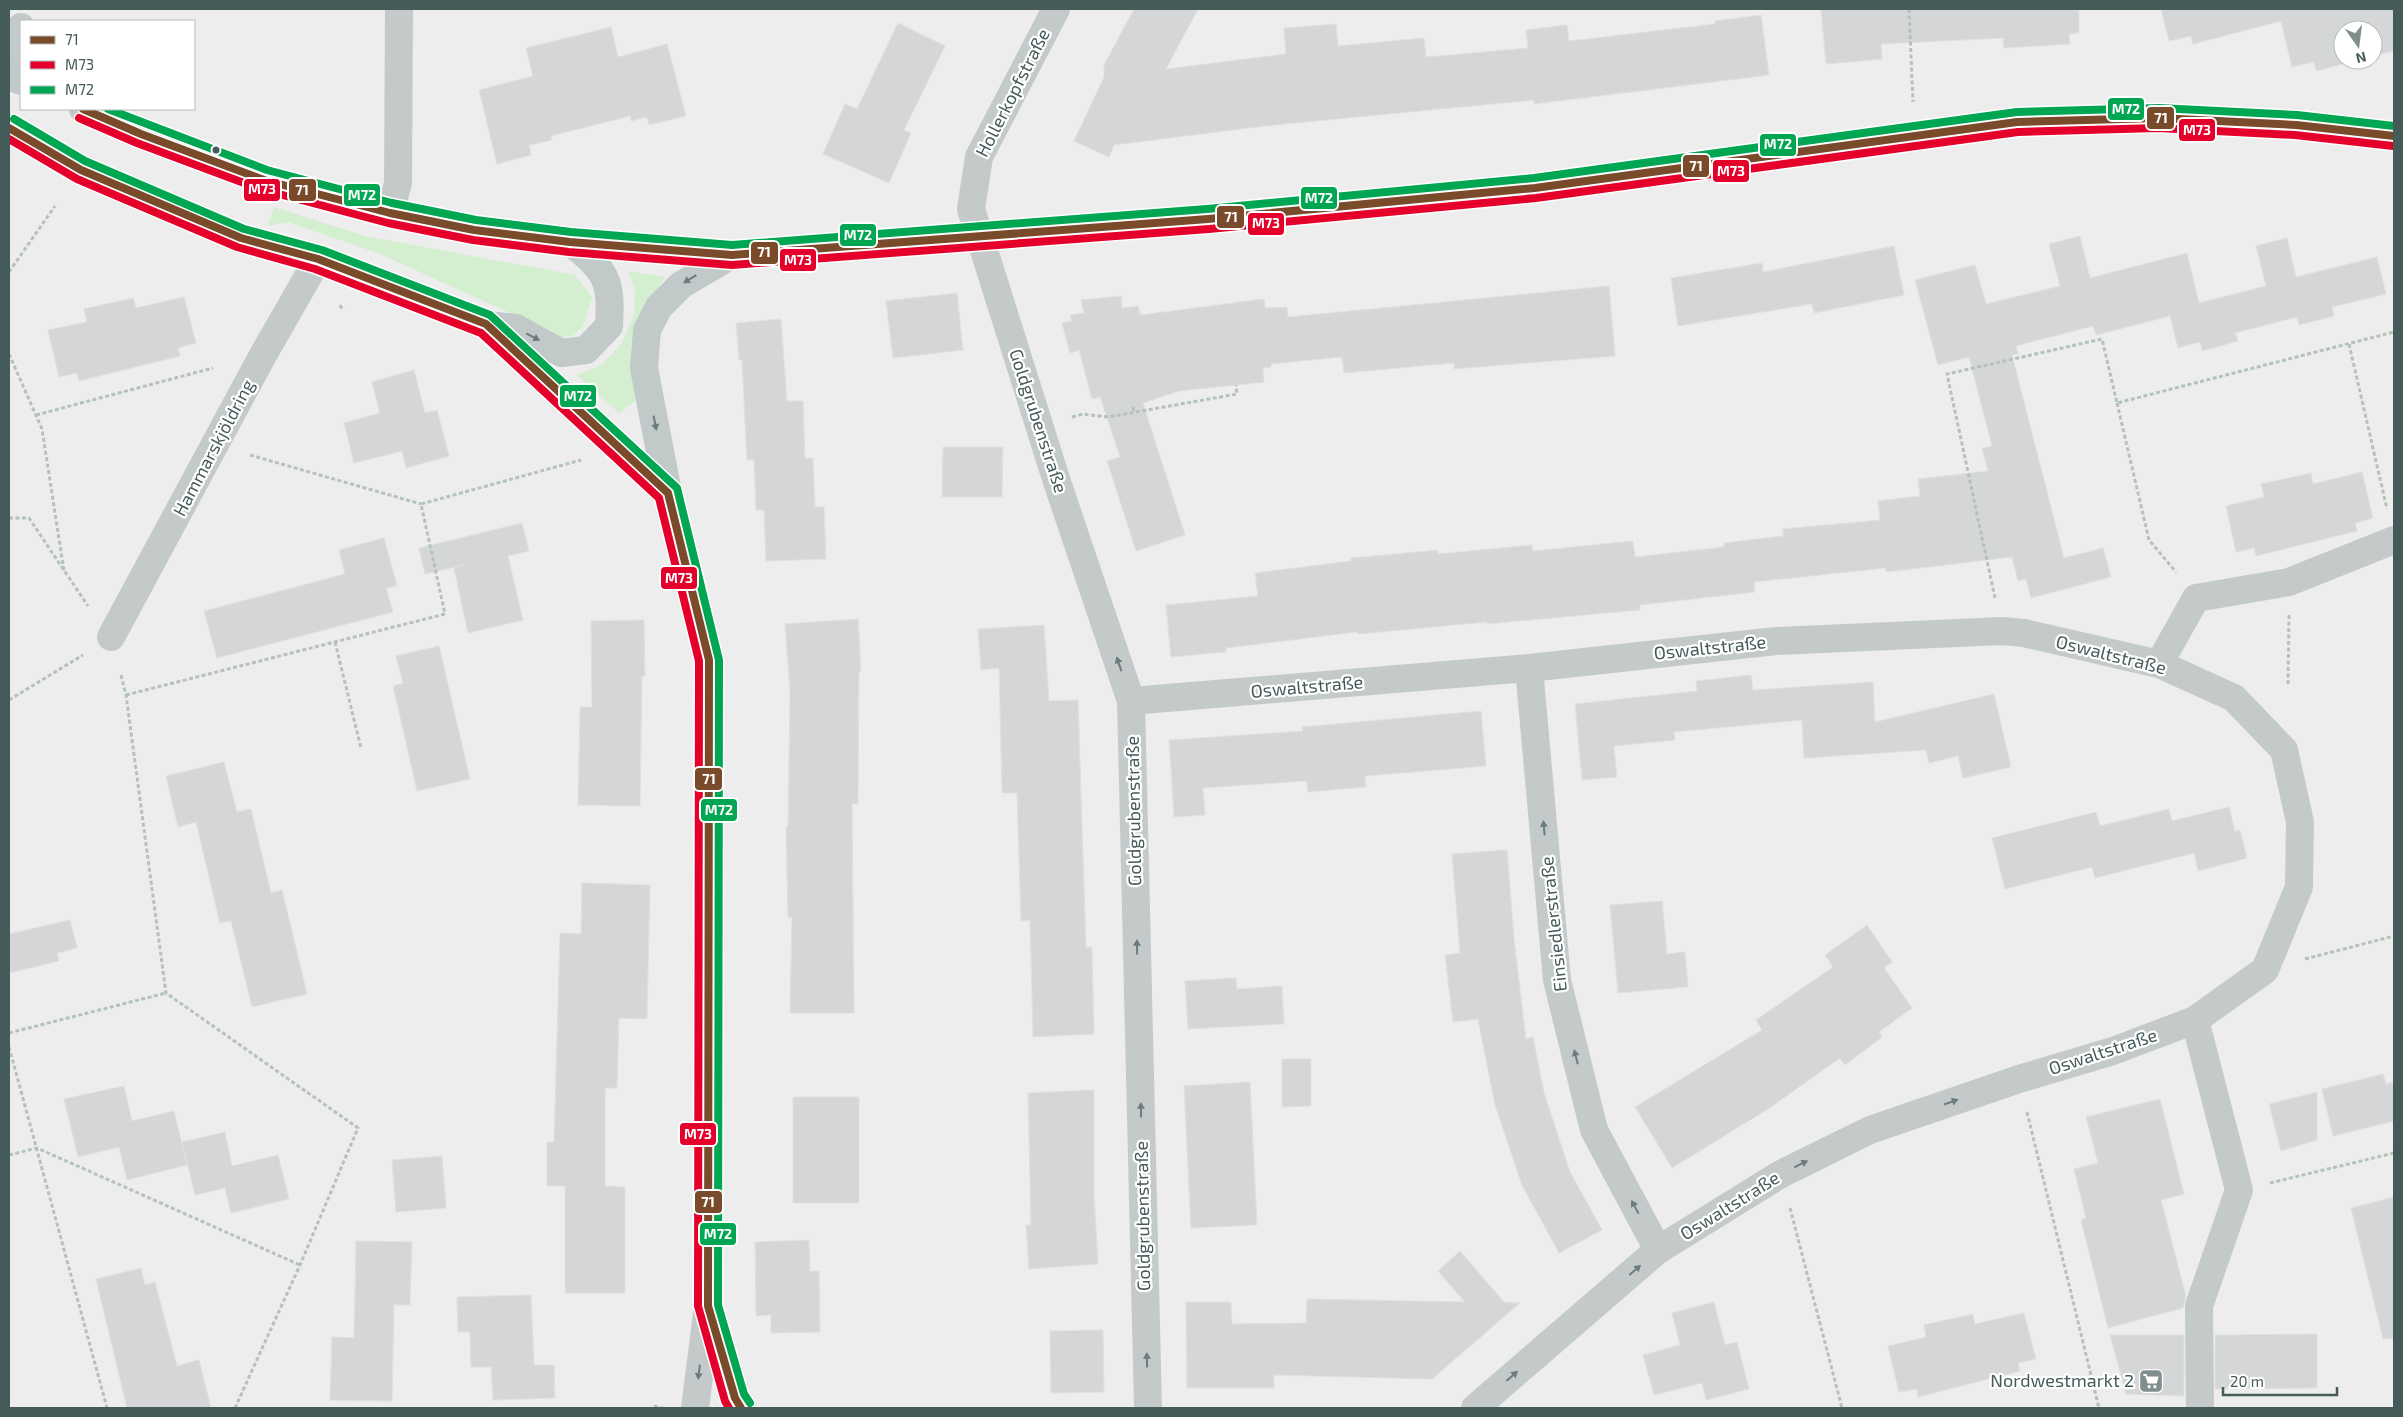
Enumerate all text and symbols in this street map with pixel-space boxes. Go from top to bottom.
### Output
legend [20,20,195,110]
north arrow [2333,20,2383,70]
street label: Hollerkopfstraße [970,25,1054,160]
text: 71 [65,30,79,48]
text: N [2354,49,2368,68]
text: M73 [65,55,94,73]
text: M72 [65,80,94,98]
line badge: M72 [2107,97,2145,121]
text: M72 [2112,100,2140,117]
line badge: 71 [2146,106,2175,130]
text: 71 [2154,109,2168,126]
line badge: M73 [2178,118,2216,142]
text: M73 [2183,121,2211,138]
line badge: M72 [1759,133,1797,157]
text: M72 [1764,135,1792,152]
unlabelled marker [211,145,221,155]
line badge: 71 [1682,154,1710,178]
text: 71 [1689,157,1703,174]
line badge: M73 [1712,159,1750,183]
text: M73 [1717,162,1745,179]
line badge: M73 [243,178,281,202]
line badge: 71 [288,178,317,202]
text: M73 [248,180,276,197]
text: 71 [295,181,309,198]
line badge: M72 [343,183,381,207]
text: M72 [348,186,376,203]
line badge: M72 [1300,186,1338,210]
text: M72 [1305,189,1333,206]
line badge: 71 [1216,205,1245,229]
text: 71 [1224,208,1238,225]
line badge: M73 [1247,212,1285,236]
text: M73 [1252,214,1280,231]
line badge: M72 [839,223,877,247]
text: M72 [844,226,872,243]
line badge: 71 [750,241,779,265]
text: 71 [757,243,771,260]
line badge: M73 [779,248,817,272]
text: M73 [784,251,812,268]
one-way arrow [684,275,697,284]
one-way arrow [525,333,540,341]
street label: Goldgrubenstraße [1005,346,1073,495]
street label: Hammarskjöldring [168,376,258,520]
line badge: M72 [559,384,597,408]
text: M72 [564,387,592,404]
one-way arrow [651,416,659,431]
line badge: M73 [660,566,698,590]
text: M73 [665,569,693,586]
street label: Oswaltstraße [1653,630,1767,664]
street label: Oswaltstraße [2054,630,2169,678]
one-way arrow [1115,657,1122,672]
street label: Oswaltstraße [1250,670,1364,702]
street label: Goldgrubenstraße [1121,736,1145,886]
line badge: 71 [694,767,723,791]
text: 71 [702,770,716,787]
line badge: M72 [700,798,738,822]
text: M72 [705,801,733,818]
one-way arrow [1540,819,1548,835]
street label: Einsiedlerstraße [1535,855,1571,993]
one-way arrow [1133,939,1141,955]
street label: Oswaltstraße [2046,1023,2160,1079]
one-way arrow [1572,1050,1580,1065]
one-way arrow [1944,1098,1959,1106]
one-way arrow [1137,1101,1145,1117]
line badge: M73 [679,1122,717,1146]
text: M73 [684,1125,712,1142]
street label: Goldgrubenstraße [1130,1141,1154,1291]
one-way arrow [1794,1160,1808,1168]
street label: Oswaltstraße [1676,1166,1783,1244]
line badge: 71 [694,1190,723,1214]
text: 71 [701,1193,715,1210]
one-way arrow [1631,1200,1639,1214]
line badge: M72 [699,1222,737,1246]
text: M72 [704,1225,732,1242]
one-way arrow [1629,1265,1641,1276]
one-way arrow [1143,1351,1151,1367]
one-way arrow [695,1364,703,1380]
scale bar [2223,1364,2337,1396]
supermarket icon: Nordwestmarkt 2 [2138,1368,2164,1394]
place label: Nordwestmarkt 2 [1990,1369,2134,1391]
one-way arrow [1505,1371,1518,1382]
text: 20 m [2230,1372,2264,1390]

